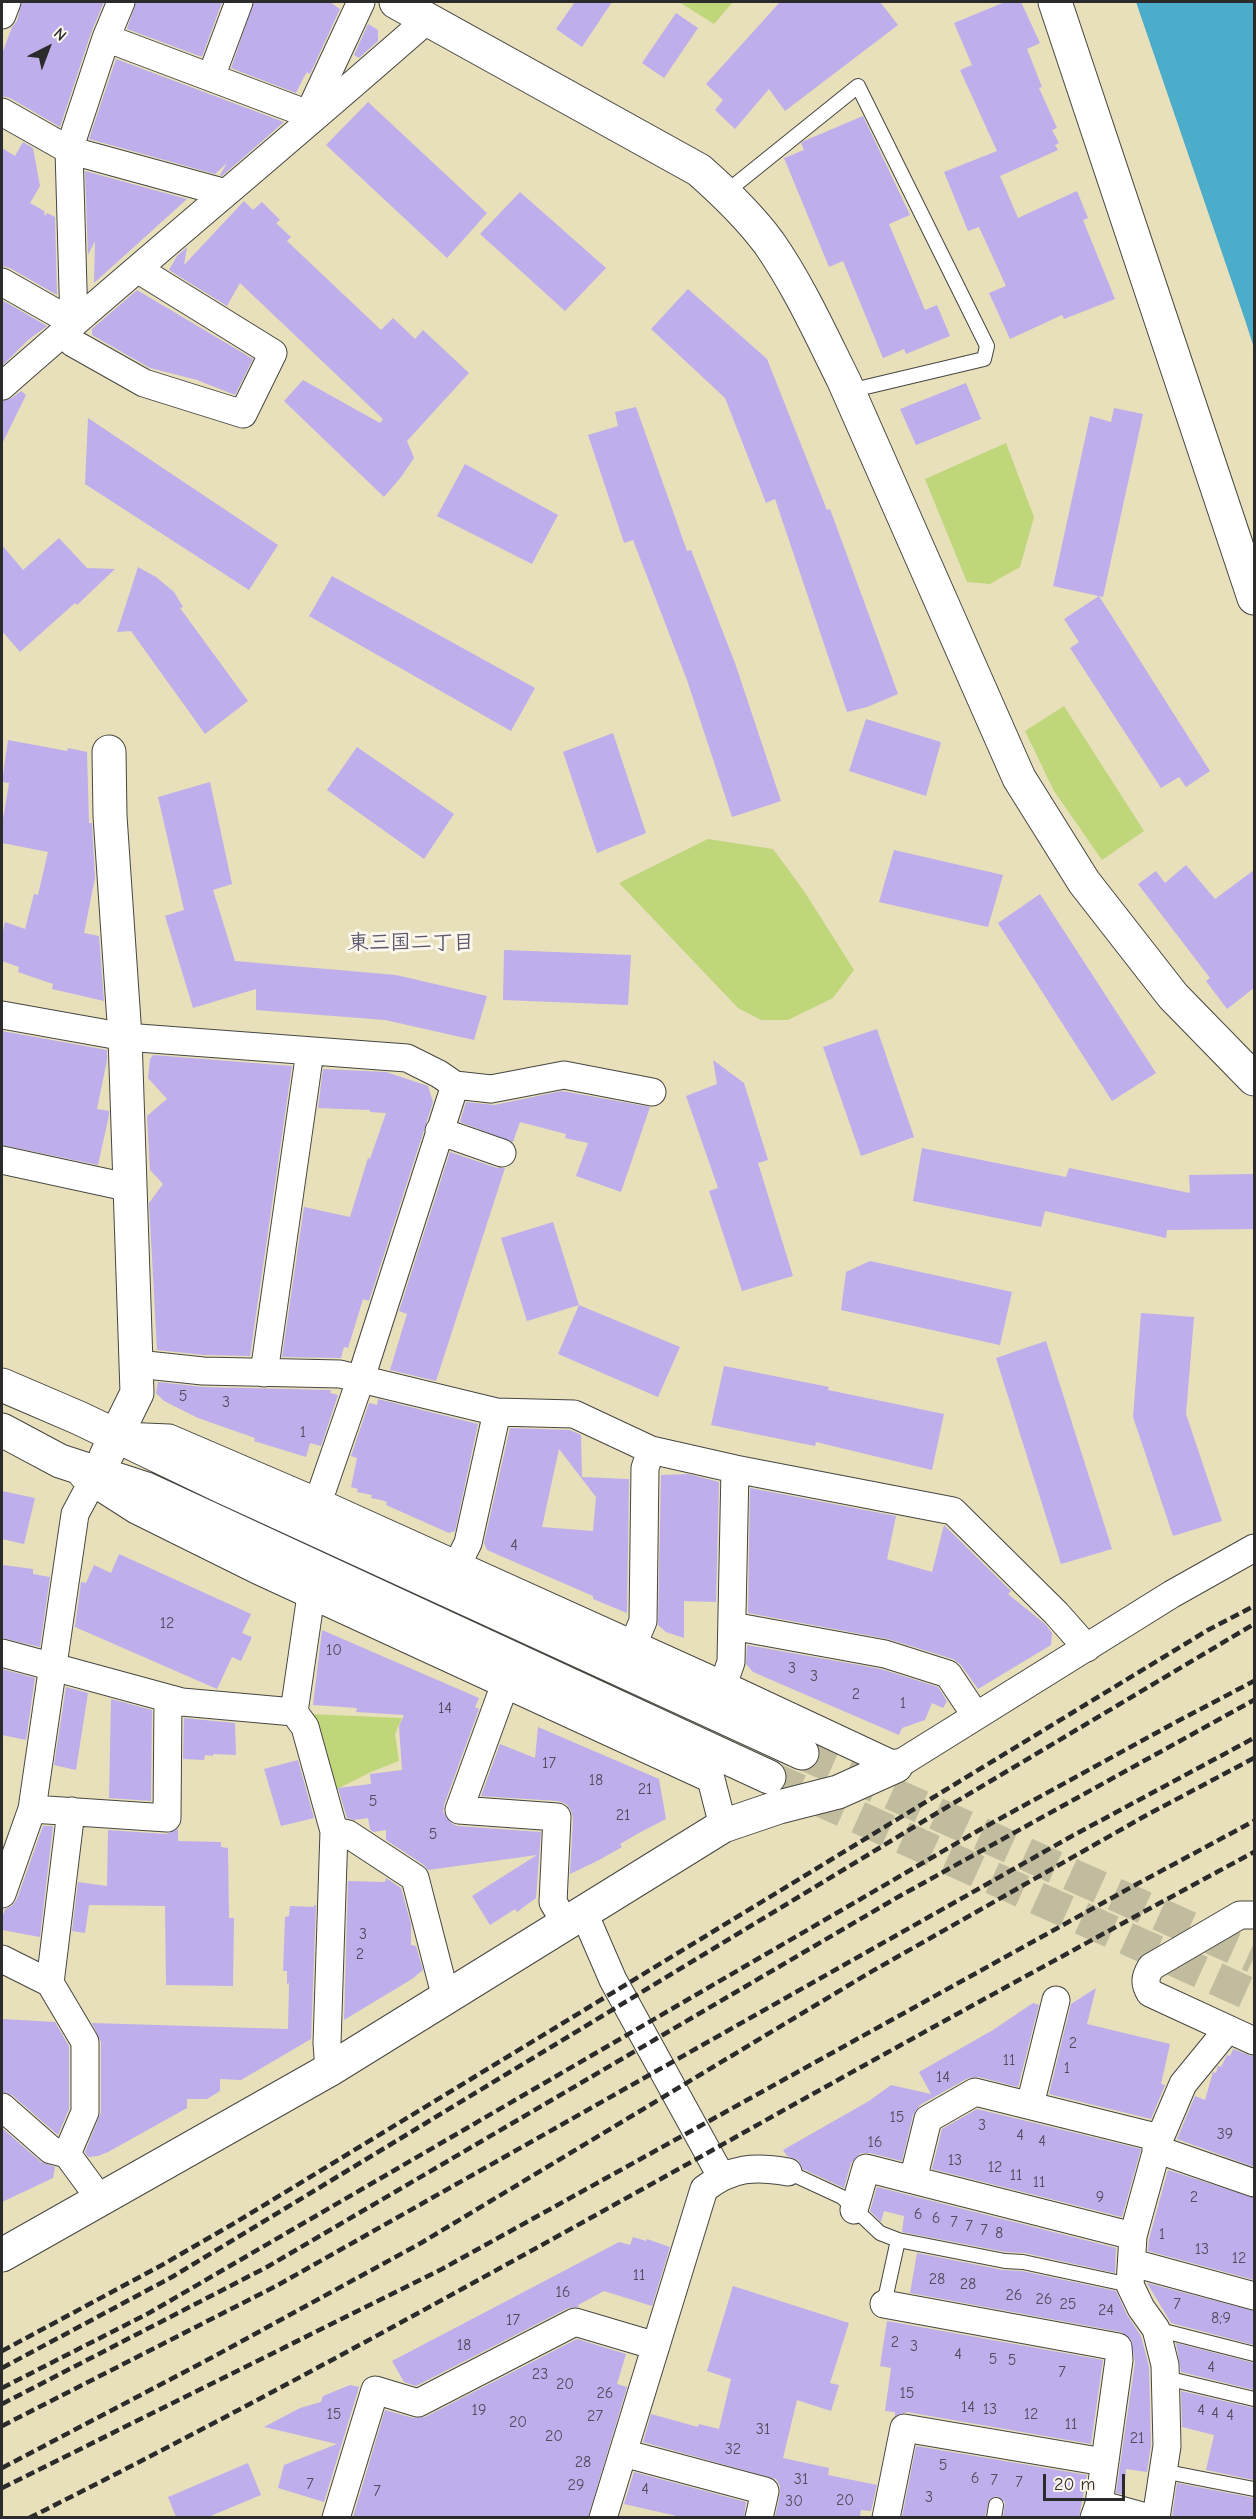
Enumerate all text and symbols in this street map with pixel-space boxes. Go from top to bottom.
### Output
north arrow [18,18,78,78]
text: N [50,24,70,45]
district label: 東三国二丁目 [348,930,474,956]
house number: 5 [179,1386,187,1406]
house number: 3 [222,1392,230,1412]
house number: 1 [300,1422,306,1442]
house number: 4 [510,1535,518,1555]
house number: 12 [160,1613,174,1633]
house number: 10 [326,1640,342,1660]
house number: 3 [788,1658,796,1678]
house number: 3 [810,1666,818,1686]
house number: 2 [852,1684,860,1704]
house number: 1 [900,1693,906,1713]
house number: 14 [438,1698,452,1718]
house number: 17 [542,1753,556,1773]
house number: 18 [589,1770,603,1790]
house number: 21 [638,1779,652,1799]
house number: 5 [369,1791,377,1811]
house number: 21 [616,1805,630,1825]
house number: 5 [429,1824,437,1844]
house number: 3 [359,1924,367,1944]
house number: 2 [356,1944,364,1964]
house number: 2 [1069,2033,1077,2053]
house number: 11 [1003,2050,1015,2070]
house number: 1 [1064,2058,1070,2078]
house number: 14 [936,2067,950,2087]
house number: 15 [889,2107,905,2127]
house number: 3 [978,2115,986,2135]
house number: 39 [1217,2124,1233,2144]
house number: 4 [1016,2125,1024,2145]
house number: 4 [1038,2131,1046,2151]
house number: 16 [867,2132,883,2152]
house number: 13 [948,2150,962,2170]
house number: 12 [988,2157,1002,2177]
house number: 11 [1010,2165,1022,2185]
house number: 11 [1033,2172,1045,2192]
house number: 9 [1096,2187,1104,2207]
house number: 2 [1190,2187,1198,2207]
house number: 6 [914,2204,922,2224]
house number: 6 [932,2208,940,2228]
house number: 7 [950,2212,958,2232]
house number: 7 [965,2216,973,2236]
house number: 7 [980,2220,988,2240]
house number: 8 [995,2223,1003,2243]
house number: 1 [1159,2224,1165,2244]
house number: 13 [1195,2239,1209,2259]
house number: 12 [1232,2248,1246,2268]
house number: 11 [633,2265,645,2285]
house number: 28 [929,2269,945,2289]
house number: 28 [960,2274,976,2294]
house number: 16 [555,2282,571,2302]
house number: 26 [1005,2285,1023,2305]
house number: 26 [1035,2289,1053,2309]
house number: 25 [1059,2294,1077,2314]
house number: 7 [1173,2294,1181,2314]
house number: 24 [1098,2300,1114,2320]
house number: 8;9 [1211,2308,1231,2328]
house number: 17 [506,2310,520,2330]
house number: 2 [891,2332,899,2352]
house number: 18 [457,2335,471,2355]
house number: 3 [910,2336,918,2356]
house number: 4 [954,2344,962,2364]
house number: 5 [989,2349,997,2369]
house number: 5 [1008,2350,1016,2370]
house number: 4 [1207,2357,1215,2377]
house number: 7 [1058,2362,1066,2382]
house number: 23 [532,2364,548,2384]
house number: 20 [556,2374,574,2394]
house number: 26 [596,2383,614,2403]
house number: 15 [899,2383,915,2403]
house number: 14 [961,2397,975,2417]
house number: 13 [983,2399,997,2419]
house number: 19 [472,2400,486,2420]
house number: 4 [1197,2400,1205,2420]
house number: 4 [1211,2403,1219,2423]
house number: 15 [326,2404,342,2424]
house number: 12 [1024,2404,1038,2424]
house number: 4 [1226,2405,1234,2425]
house number: 27 [587,2406,603,2426]
house number: 20 [509,2412,527,2432]
house number: 11 [1065,2414,1077,2434]
house number: 31 [756,2419,770,2439]
house number: 20 [545,2426,563,2446]
house number: 21 [1130,2428,1144,2448]
house number: 32 [725,2439,741,2459]
house number: 28 [575,2452,591,2472]
house number: 5 [939,2455,947,2475]
scale bar [1046,2462,1128,2500]
house number: 6 [971,2468,979,2488]
house number: 31 [794,2469,808,2489]
house number: 7 [990,2470,998,2490]
house number: 7 [1015,2472,1023,2492]
house number: 7 [306,2474,314,2494]
text: 20 m [1054,2474,1095,2495]
house number: 29 [568,2475,584,2495]
house number: 4 [641,2479,649,2499]
house number: 7 [373,2481,381,2501]
house number: 3 [925,2487,933,2507]
house number: 20 [836,2490,854,2510]
house number: 30 [785,2491,803,2511]

